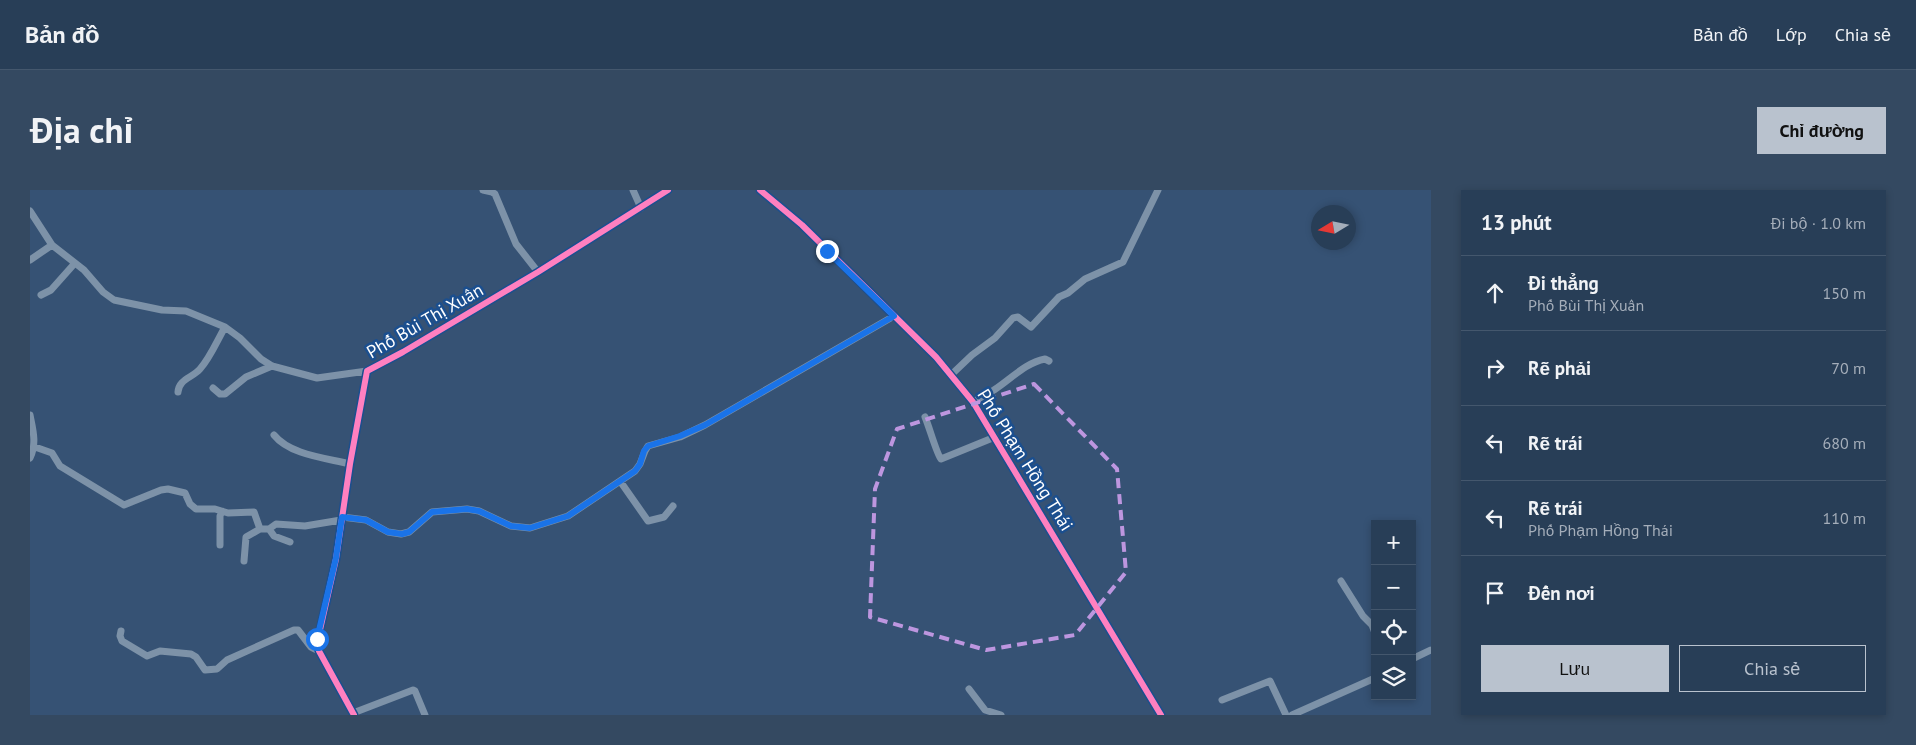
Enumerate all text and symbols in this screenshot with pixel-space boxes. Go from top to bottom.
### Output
text: Bản đồ [25,19,100,50]
text: Bản đồ [1693,23,1748,46]
text: Lớp [1776,23,1807,46]
text: Chia sẻ [1835,23,1891,46]
text: Địa chỉ [30,107,133,153]
button: Chỉ đường [1757,107,1886,154]
north arrow [1311,205,1356,250]
text: 13 phút [1481,209,1552,236]
text: Đi bộ · 1.0 km [1771,213,1866,233]
route end [816,240,839,263]
text: Đi thẳng [1528,271,1599,295]
street label: Phố Bùi Thị Xuân [362,278,487,363]
icon: ahead [1481,279,1509,307]
text: 150 m [1823,283,1866,303]
text: Phố Bùi Thị Xuân [1528,295,1644,315]
icon: right [1481,354,1509,382]
text: Rẽ phải [1528,356,1591,380]
text: 70 m [1831,358,1866,378]
street label: Phố Phạm Hồng Thái [972,384,1078,535]
icon: left [1481,429,1509,457]
text: Rẽ trái [1528,431,1583,455]
text: 680 m [1823,433,1866,453]
text: Rẽ trái [1528,496,1583,520]
icon: left [1481,504,1509,532]
text: 110 m [1823,508,1866,528]
map controls [1371,520,1416,700]
button: + [1371,520,1416,565]
text: Phố Phạm Hồng Thái [1528,520,1673,540]
button: − [1371,565,1416,610]
icon: arrive [1481,579,1509,607]
text: Đến nơi [1528,581,1595,605]
button: locate [1371,610,1416,655]
route start [306,628,329,651]
button: Lưu [1481,645,1669,692]
button: Chia sẻ [1679,645,1866,692]
button: layers [1371,655,1416,700]

